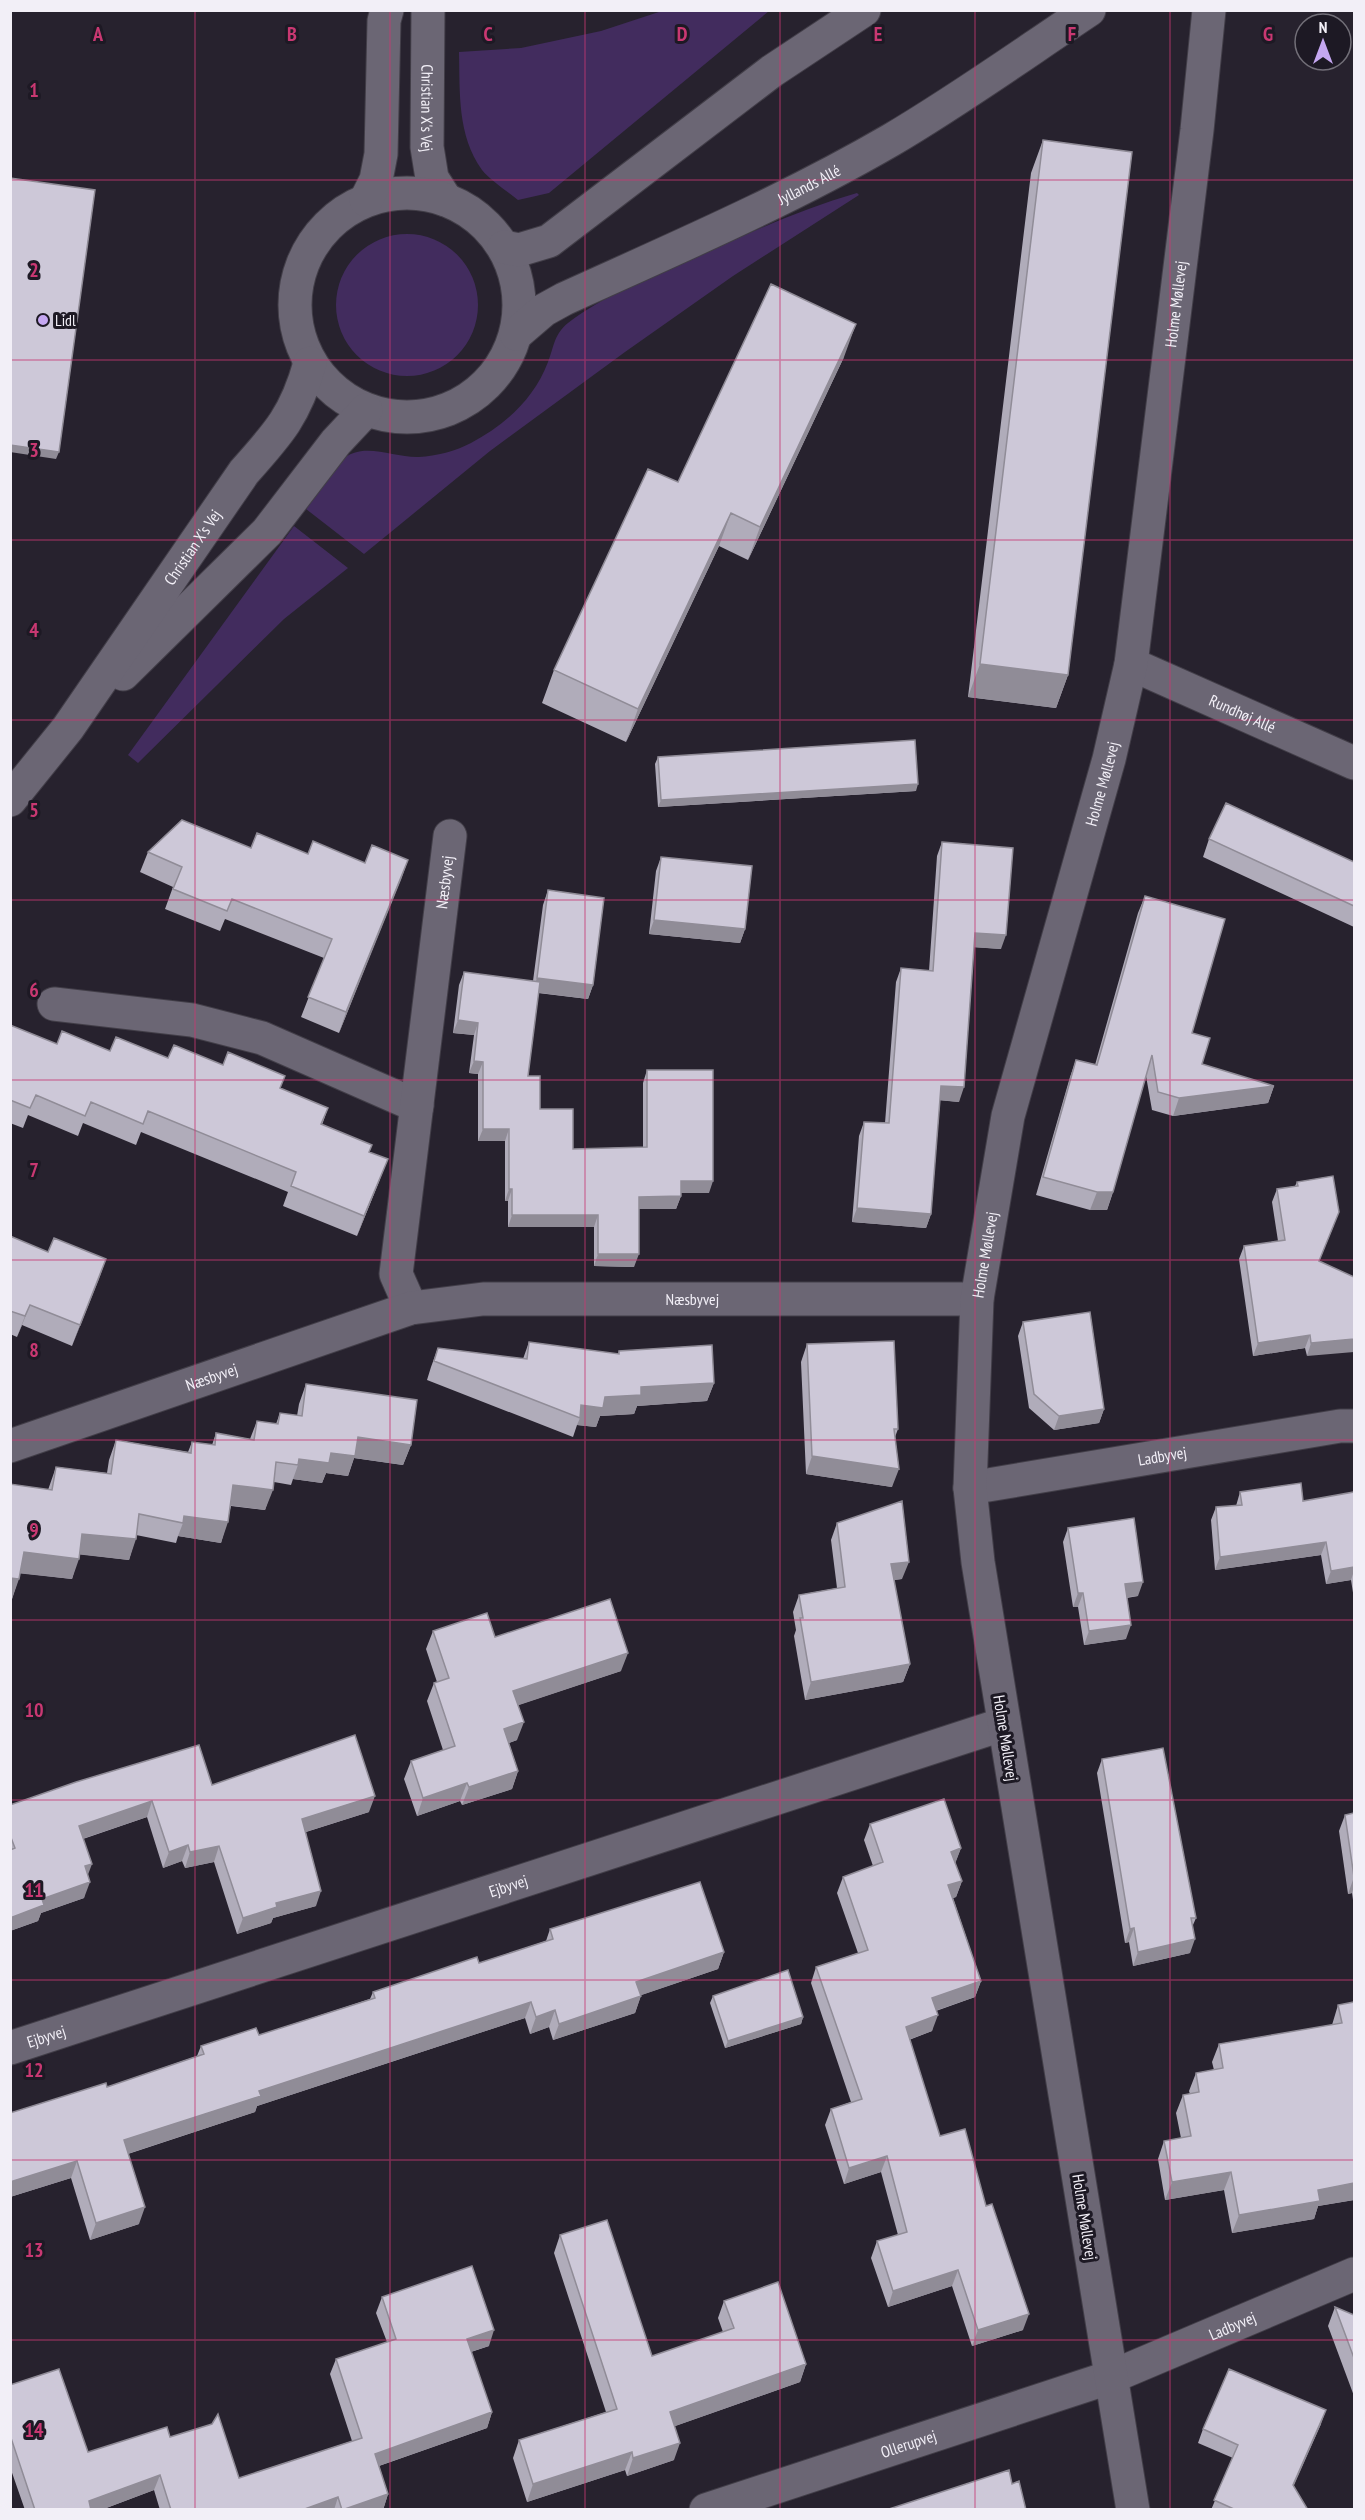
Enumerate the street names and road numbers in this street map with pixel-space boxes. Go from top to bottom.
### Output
street label: Christian X's Vej [417,64,438,153]
street label: Jyllands Allé [773,160,844,209]
street label: Holme Møllevej [1160,260,1191,348]
street label: Christian X's Vej [159,505,225,589]
street label: Rundhøj Allé [1206,690,1279,737]
street label: Holme Møllevej [1081,739,1123,828]
street label: Næsbyvej [431,854,458,910]
street label: Holme Møllevej [967,1210,1002,1299]
street label: Næsbyvej [666,1289,719,1309]
street label: Næsbyvej [183,1359,240,1395]
street label: Ladbyvej [1136,1442,1188,1470]
street label: Holme Møllevej [989,1694,1023,1782]
street label: Ejbyvej [486,1870,530,1901]
street label: Ejbyvej [24,2021,68,2052]
street label: Holme Møllevej [1068,2173,1102,2261]
street label: Ladbyvej [1206,2307,1259,2344]
street label: Ollerupvej [878,2425,939,2462]

